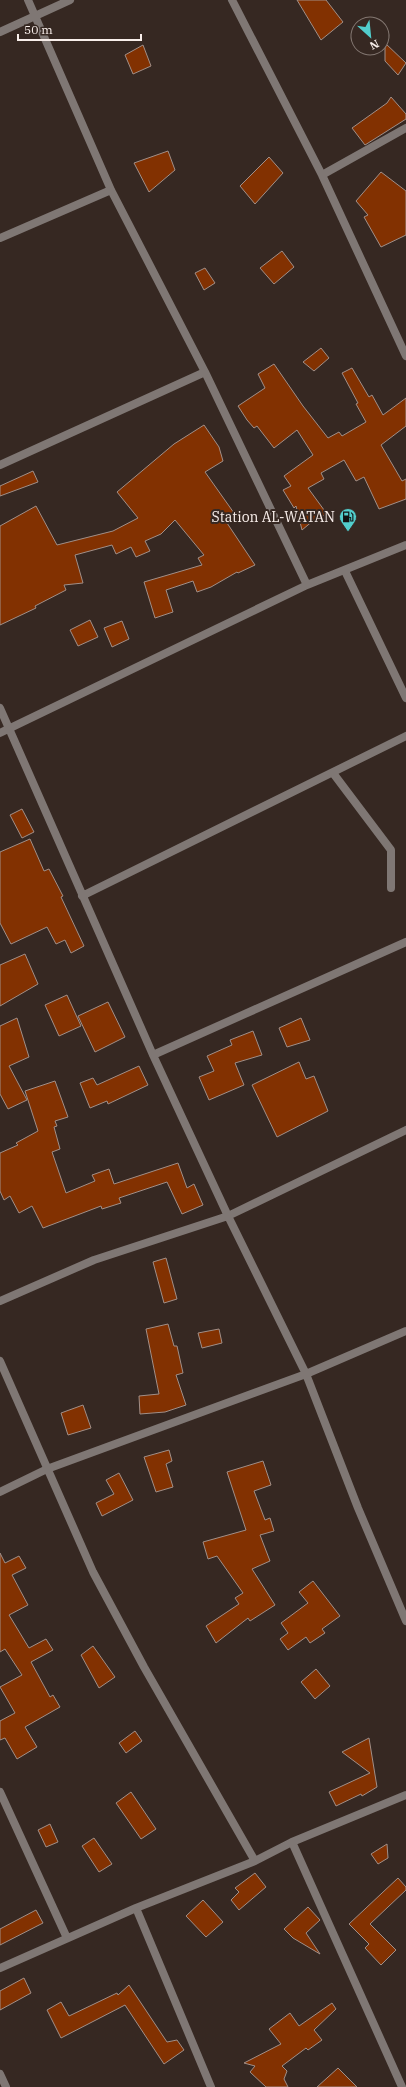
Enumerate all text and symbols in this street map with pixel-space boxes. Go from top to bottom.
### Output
scale bar [18,16,141,42]
north arrow [350,16,390,56]
text: 50 m [24,22,53,37]
text: N [367,37,382,53]
fuel station icon: Station AL-WATAN [338,507,358,532]
place label: Station AL-WATAN [212,508,335,526]

